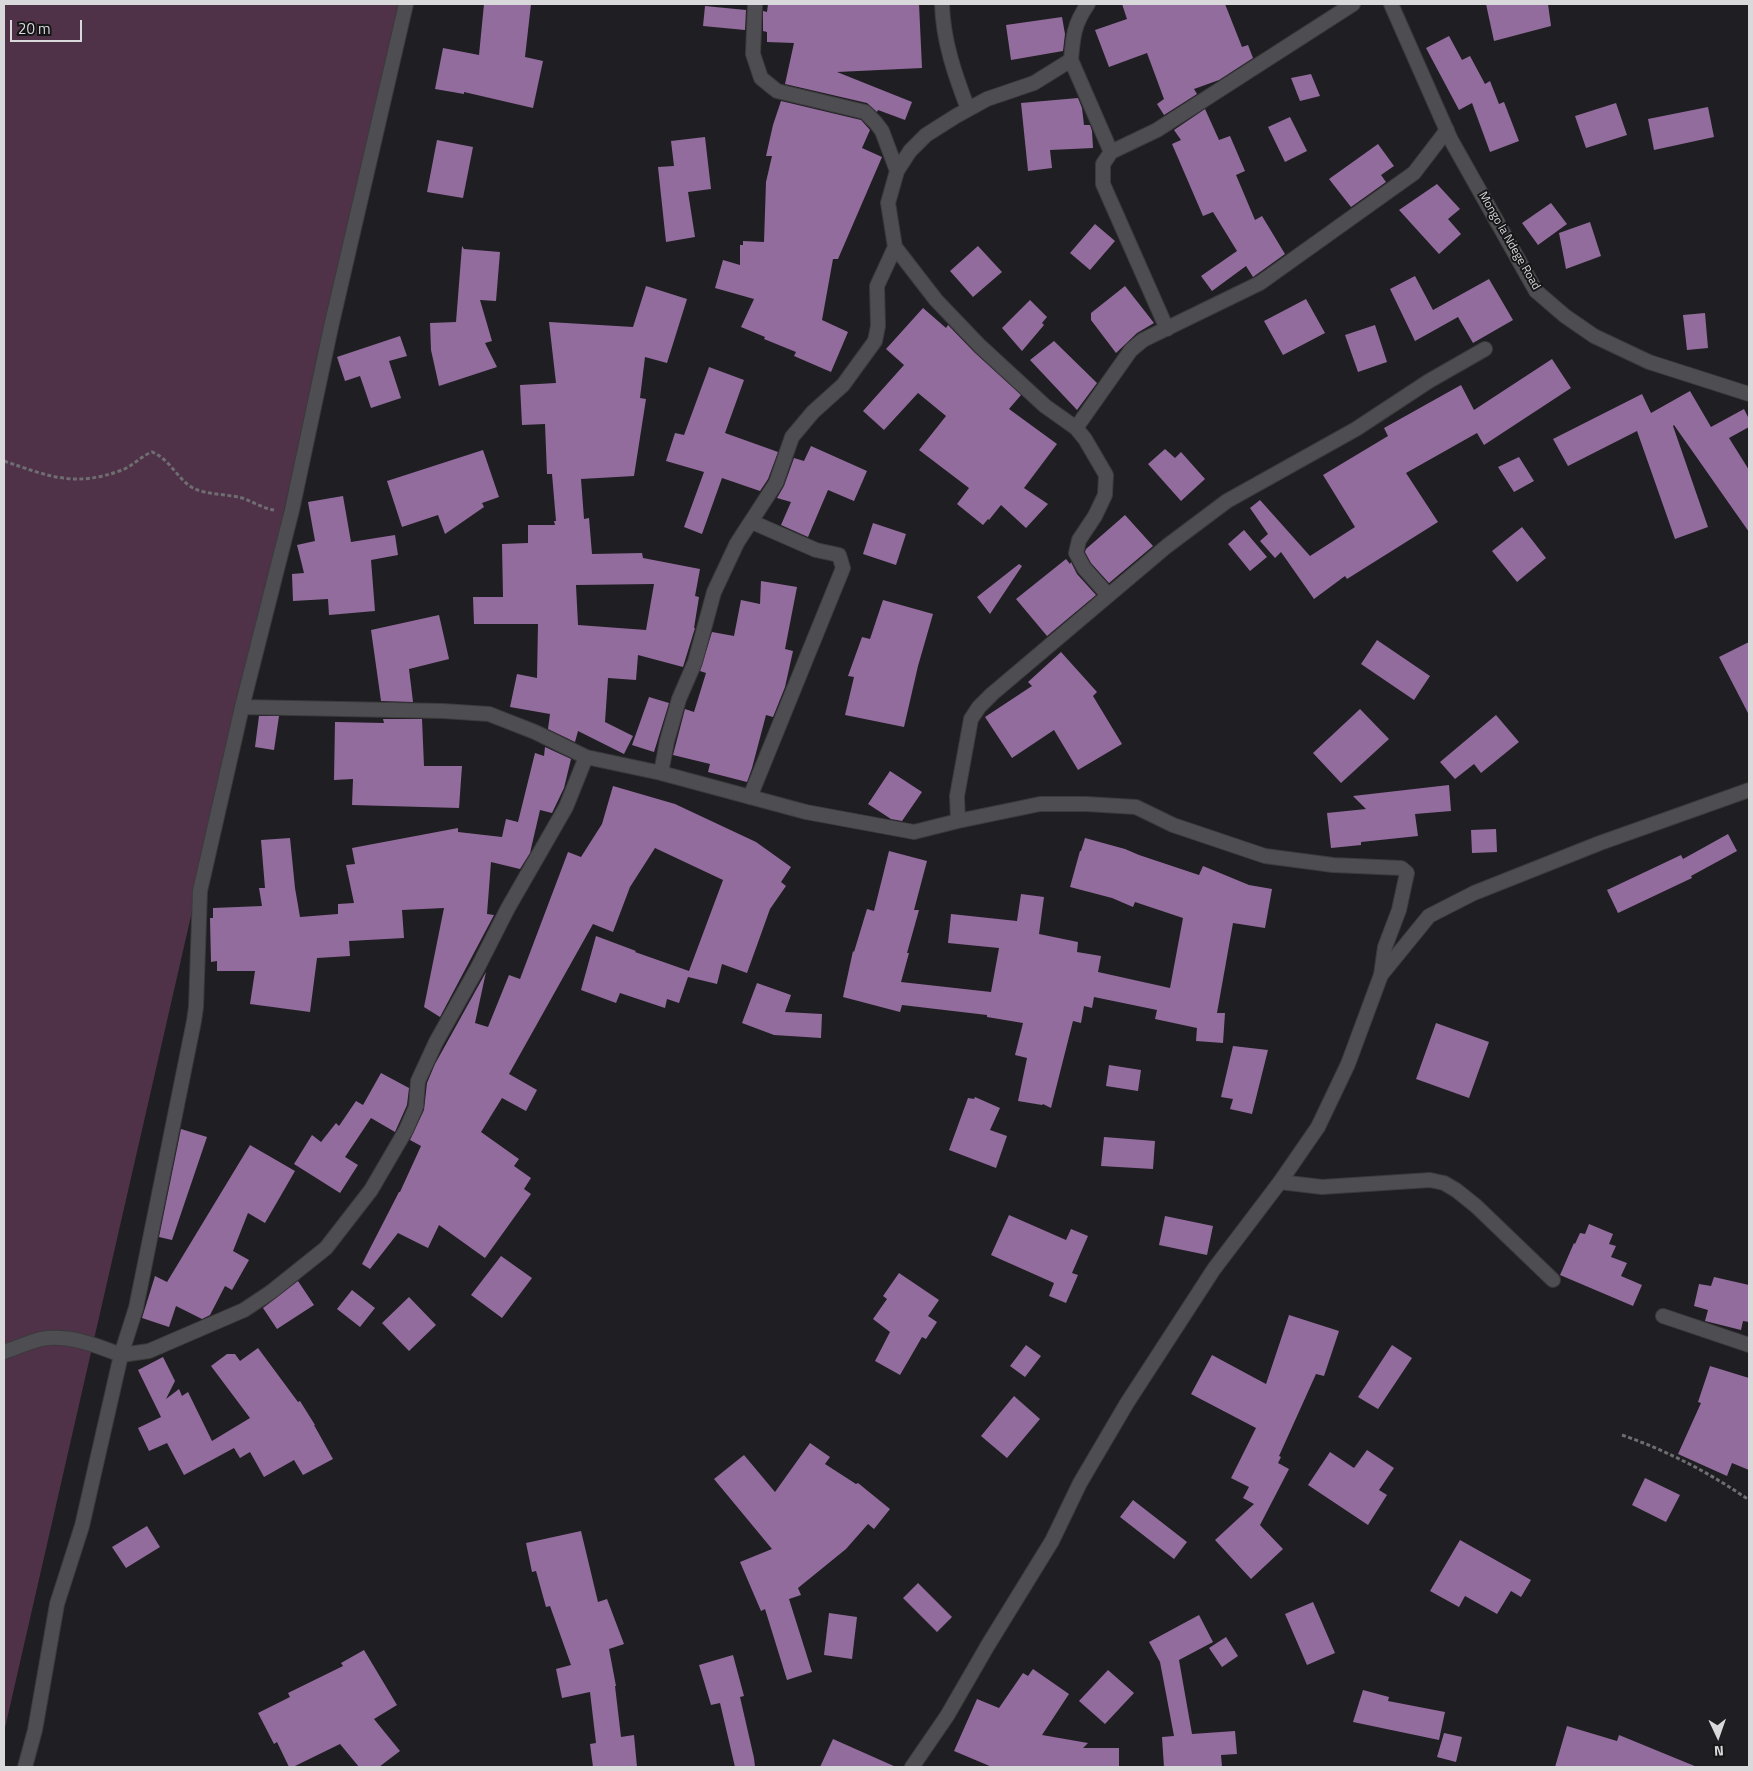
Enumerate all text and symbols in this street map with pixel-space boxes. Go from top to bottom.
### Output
scale bar [12,10,85,42]
text: 20 m [18,17,51,40]
street label: Mongo la Ndege Road [1475,189,1543,293]
north arrow [1693,1711,1743,1761]
text: N [1713,1741,1724,1762]

